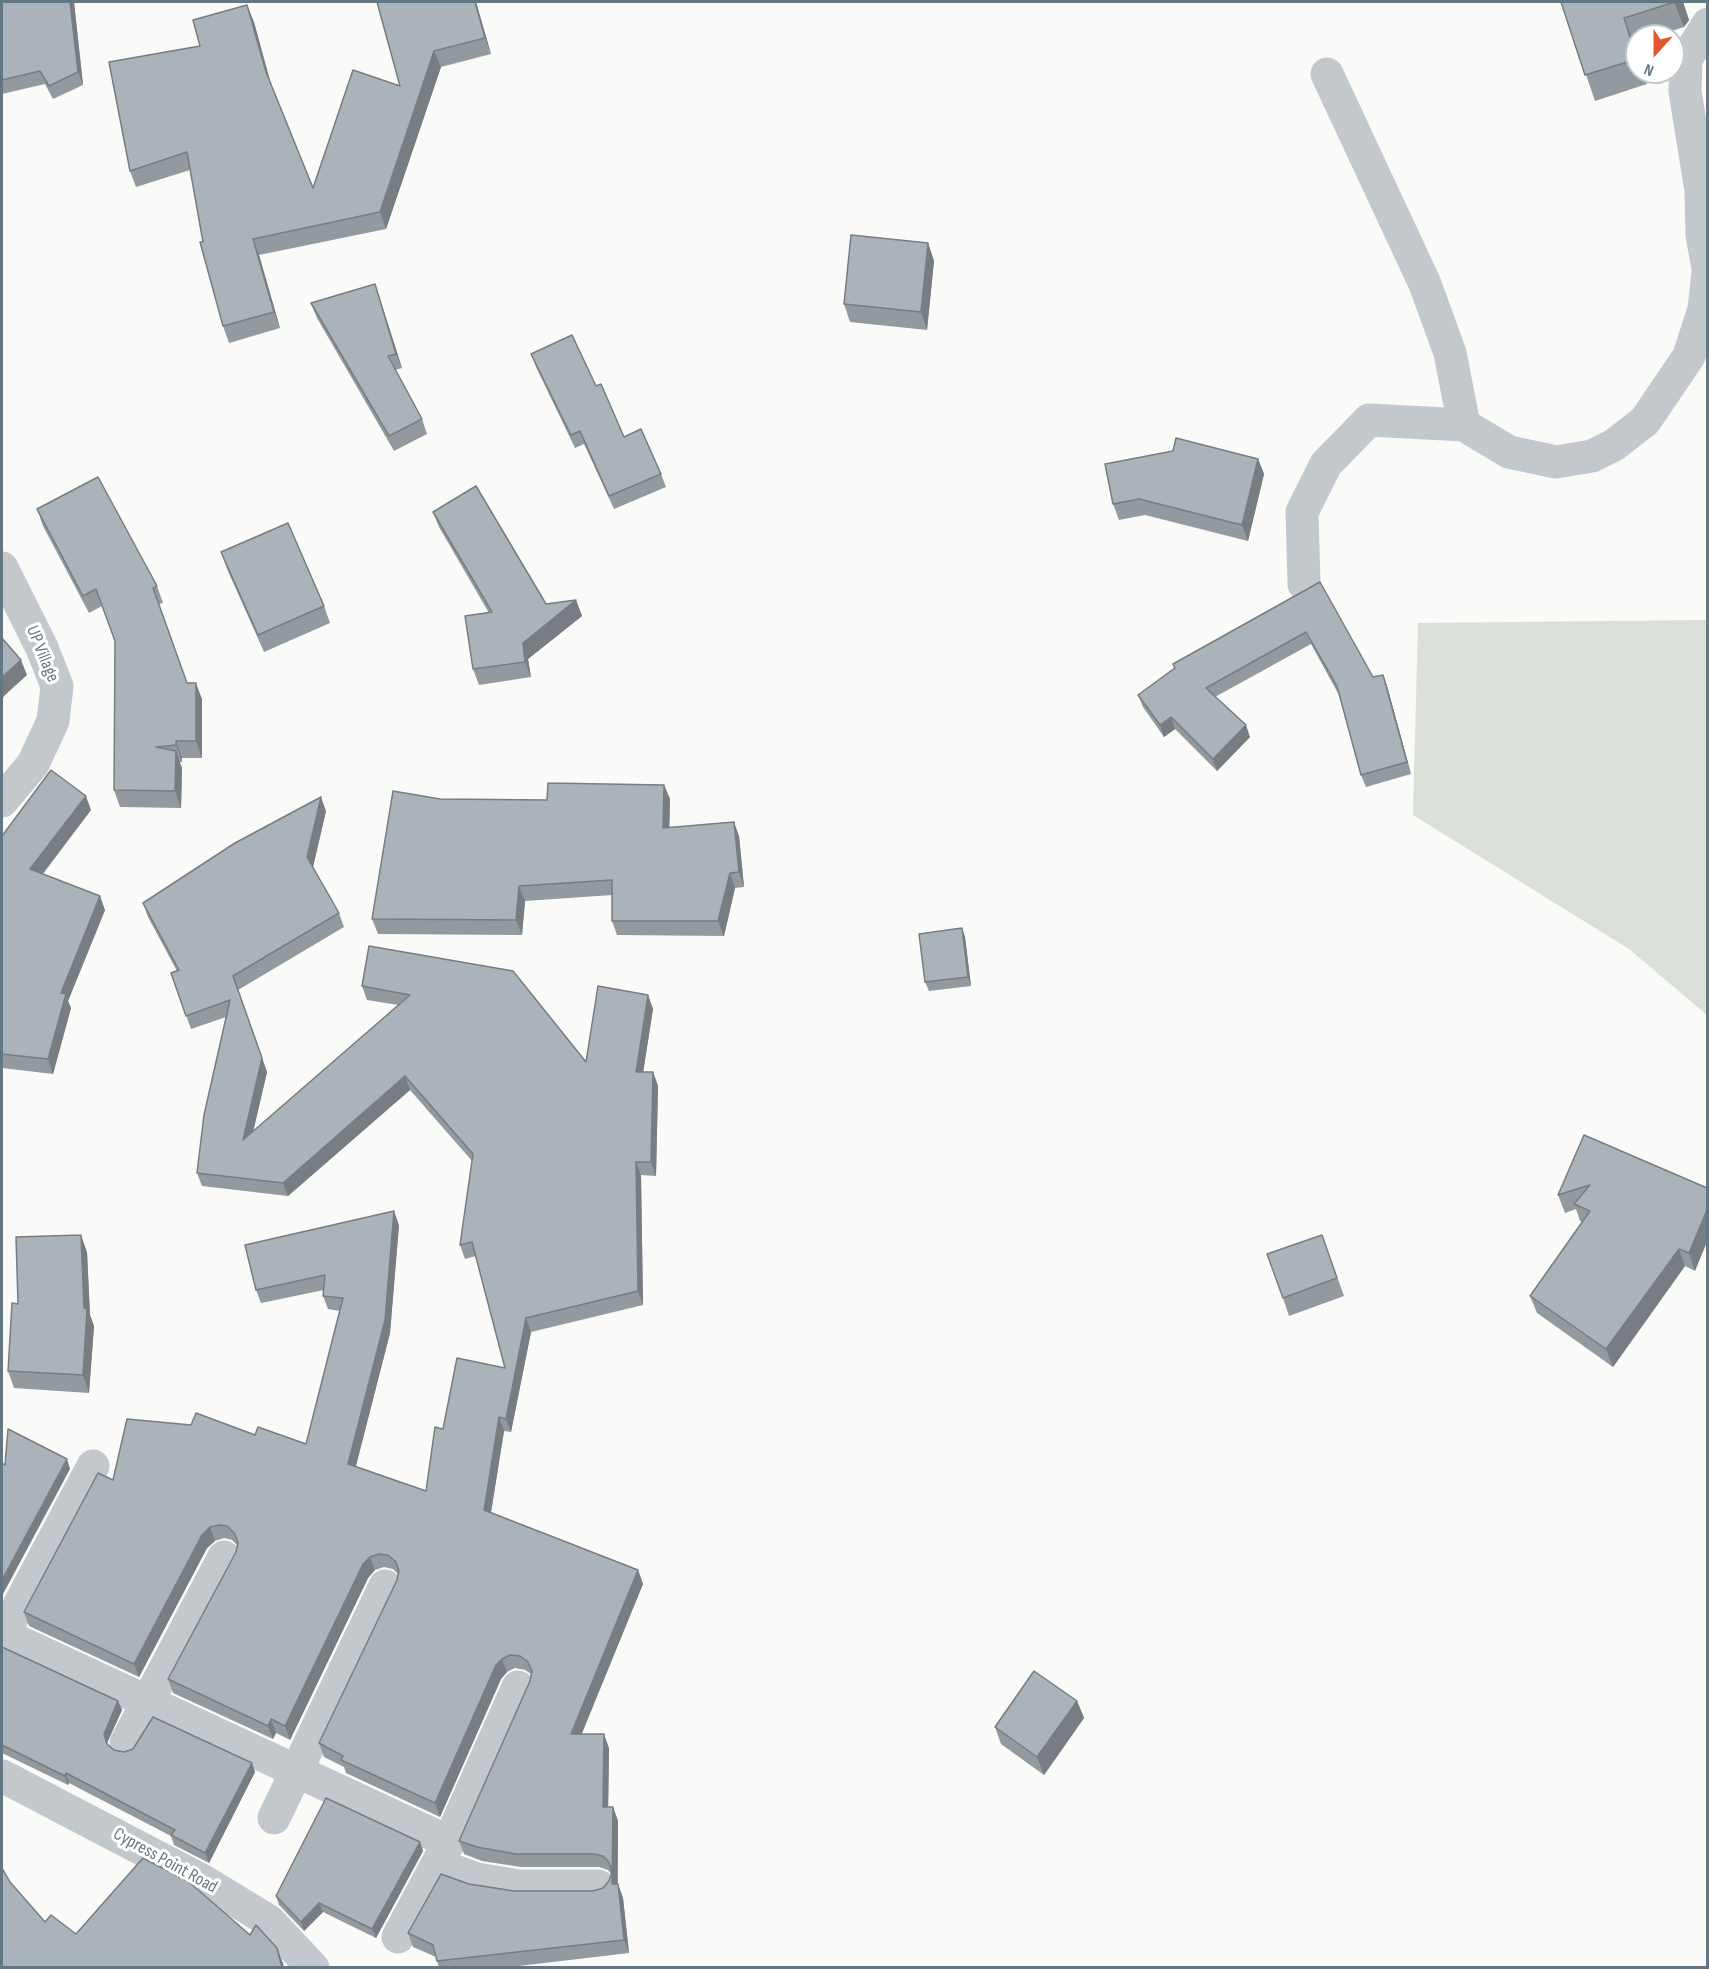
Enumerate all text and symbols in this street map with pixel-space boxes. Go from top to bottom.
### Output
north arrow [1625,24,1685,84]
text: N [1642,59,1656,80]
street label: UP Village [21,623,63,685]
street label: Cypress Point Road [109,1824,221,1898]

